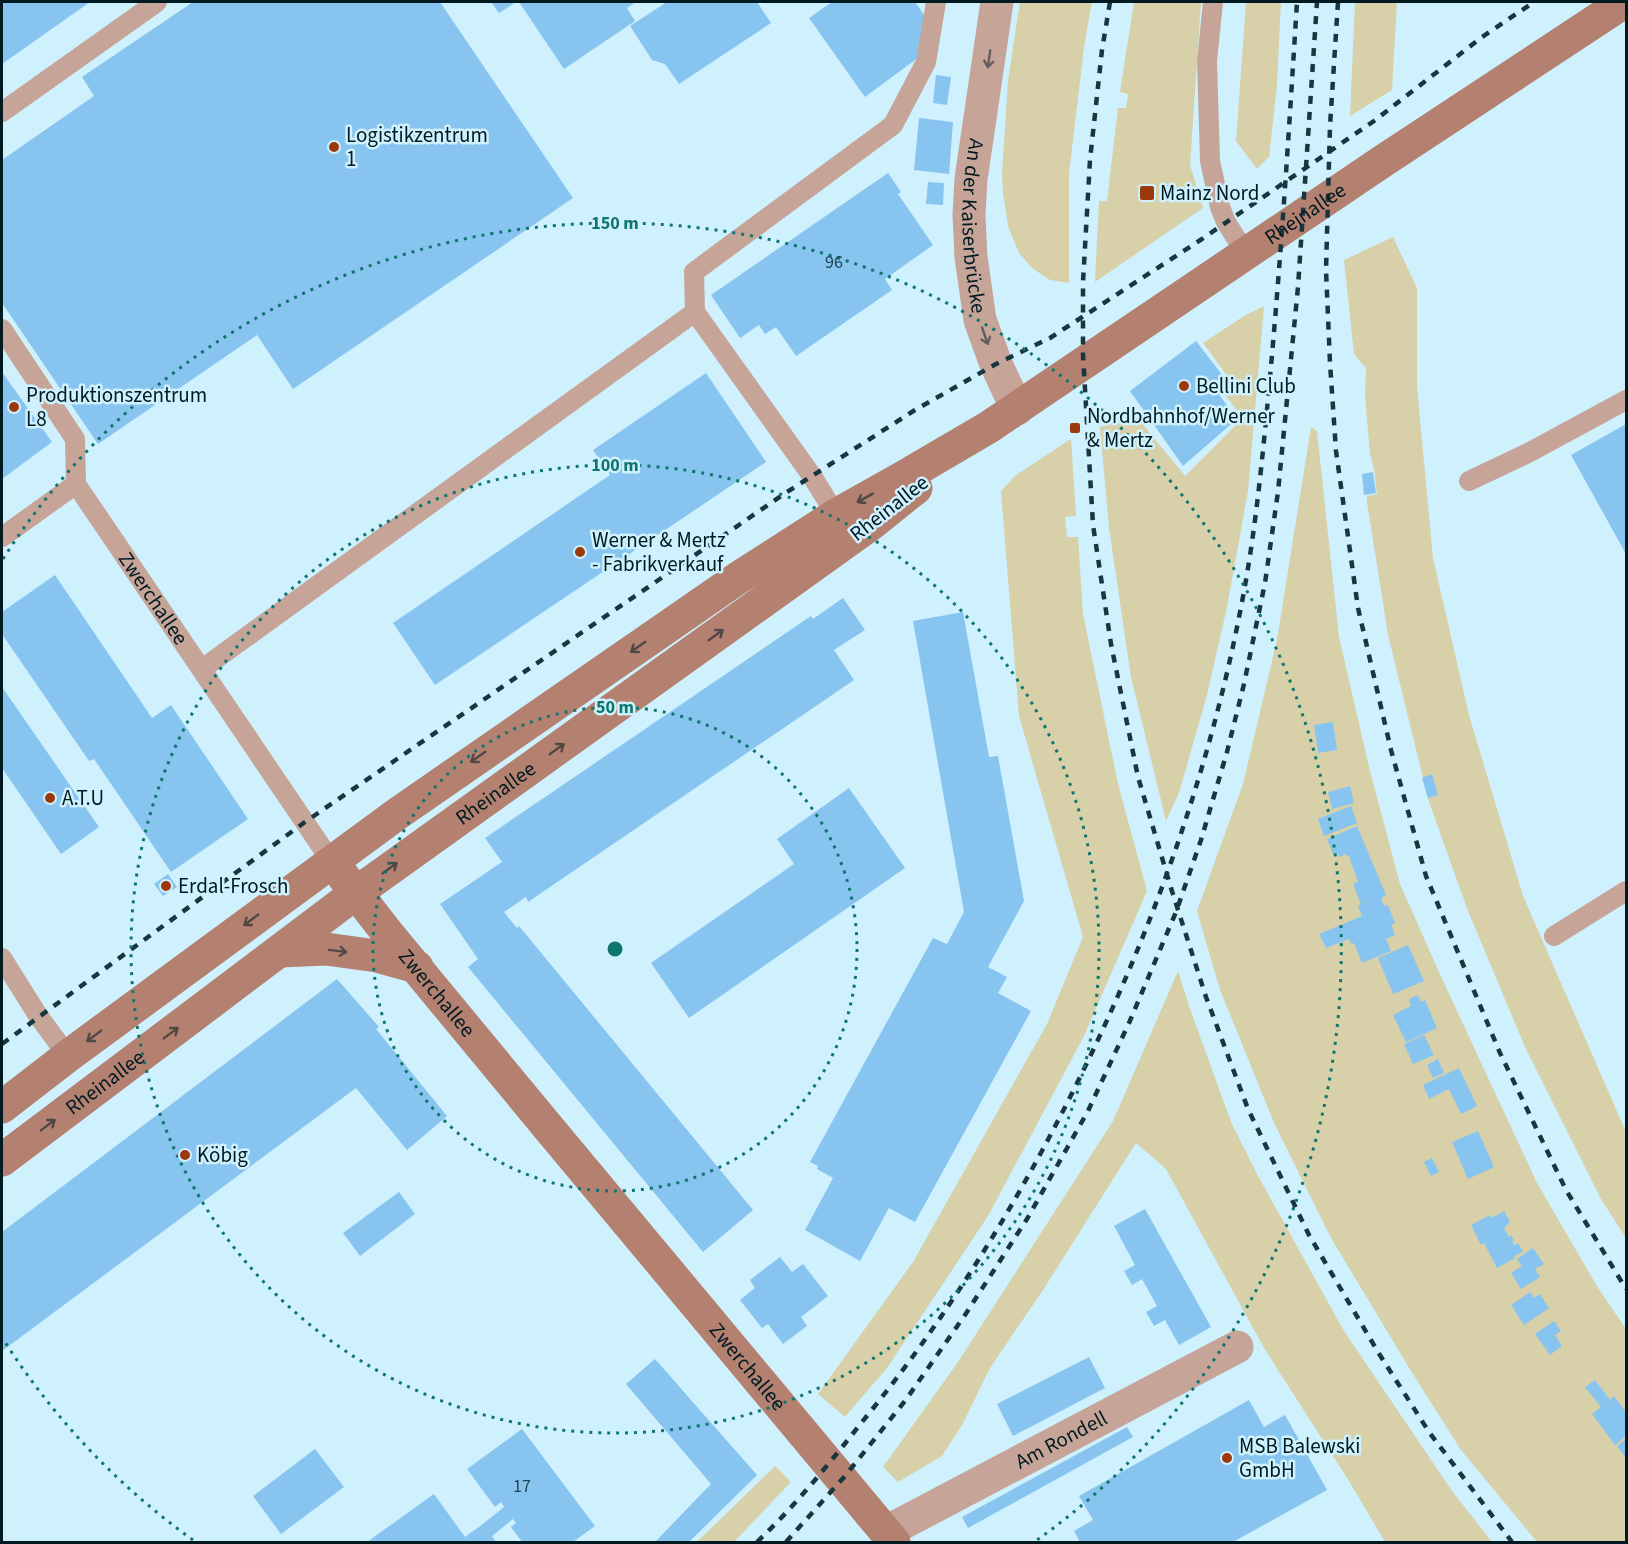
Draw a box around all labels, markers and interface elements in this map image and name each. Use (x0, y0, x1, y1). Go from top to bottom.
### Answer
one-way arrow (983, 49, 994, 69)
place label: Logistikzentrum 1 (346, 120, 488, 174)
street label: An der Kaiserbrücke (954, 137, 994, 315)
marker: Logistikzentrum 1 (327, 140, 341, 154)
street label: Rheinallee (1258, 175, 1352, 252)
place label: Mainz Nord (1160, 178, 1259, 208)
marker: Mainz Nord (1138, 184, 1156, 202)
text: 150 m (591, 211, 639, 236)
house number: 96 (825, 250, 843, 275)
one-way arrow (980, 326, 991, 344)
place label: Bellini Club (1196, 371, 1296, 401)
marker: Bellini Club (1177, 379, 1191, 393)
place label: Produktionszentrum L8 (26, 380, 207, 434)
marker: Produktionszentrum L8 (7, 400, 21, 414)
place label: Nordbahnhof/Werner & Mertz (1087, 401, 1276, 455)
marker: Nordbahnhof/Werner & Mertz (1068, 421, 1082, 435)
text: 100 m (591, 453, 639, 478)
street label: Rheinallee (843, 468, 935, 548)
one-way arrow (857, 493, 875, 504)
place label: Werner & Mertz - Fabrikverkauf (592, 525, 726, 579)
marker: Werner & Mertz - Fabrikverkauf (573, 545, 587, 559)
street label: Zwerchallee (111, 546, 196, 651)
one-way arrow (707, 629, 723, 641)
one-way arrow (631, 641, 647, 653)
text: 50 m (596, 695, 634, 720)
one-way arrow (549, 742, 565, 755)
one-way arrow (470, 751, 486, 763)
street label: Rheinallee (449, 754, 542, 832)
place label: A.T.U (62, 783, 104, 813)
marker: A.T.U (43, 791, 57, 805)
one-way arrow (382, 862, 398, 875)
place label: Erdal-Frosch (178, 871, 288, 901)
marker: Erdal-Frosch (159, 879, 173, 893)
one-way arrow (243, 914, 259, 927)
centre of rings (605, 939, 625, 959)
street label: Zwerchallee (391, 942, 483, 1044)
one-way arrow (328, 945, 348, 956)
one-way arrow (162, 1027, 178, 1039)
one-way arrow (86, 1030, 102, 1043)
street label: Rheinallee (59, 1042, 151, 1122)
one-way arrow (40, 1119, 56, 1131)
place label: Köbig (197, 1140, 248, 1170)
marker: Köbig (178, 1148, 192, 1162)
street label: Zwerchallee (702, 1316, 793, 1417)
street label: Am Rondell (1010, 1403, 1113, 1476)
place label: MSB Balewski GmbH (1239, 1431, 1360, 1485)
marker: MSB Balewski GmbH (1220, 1451, 1234, 1465)
house number: 17 (513, 1474, 531, 1499)

